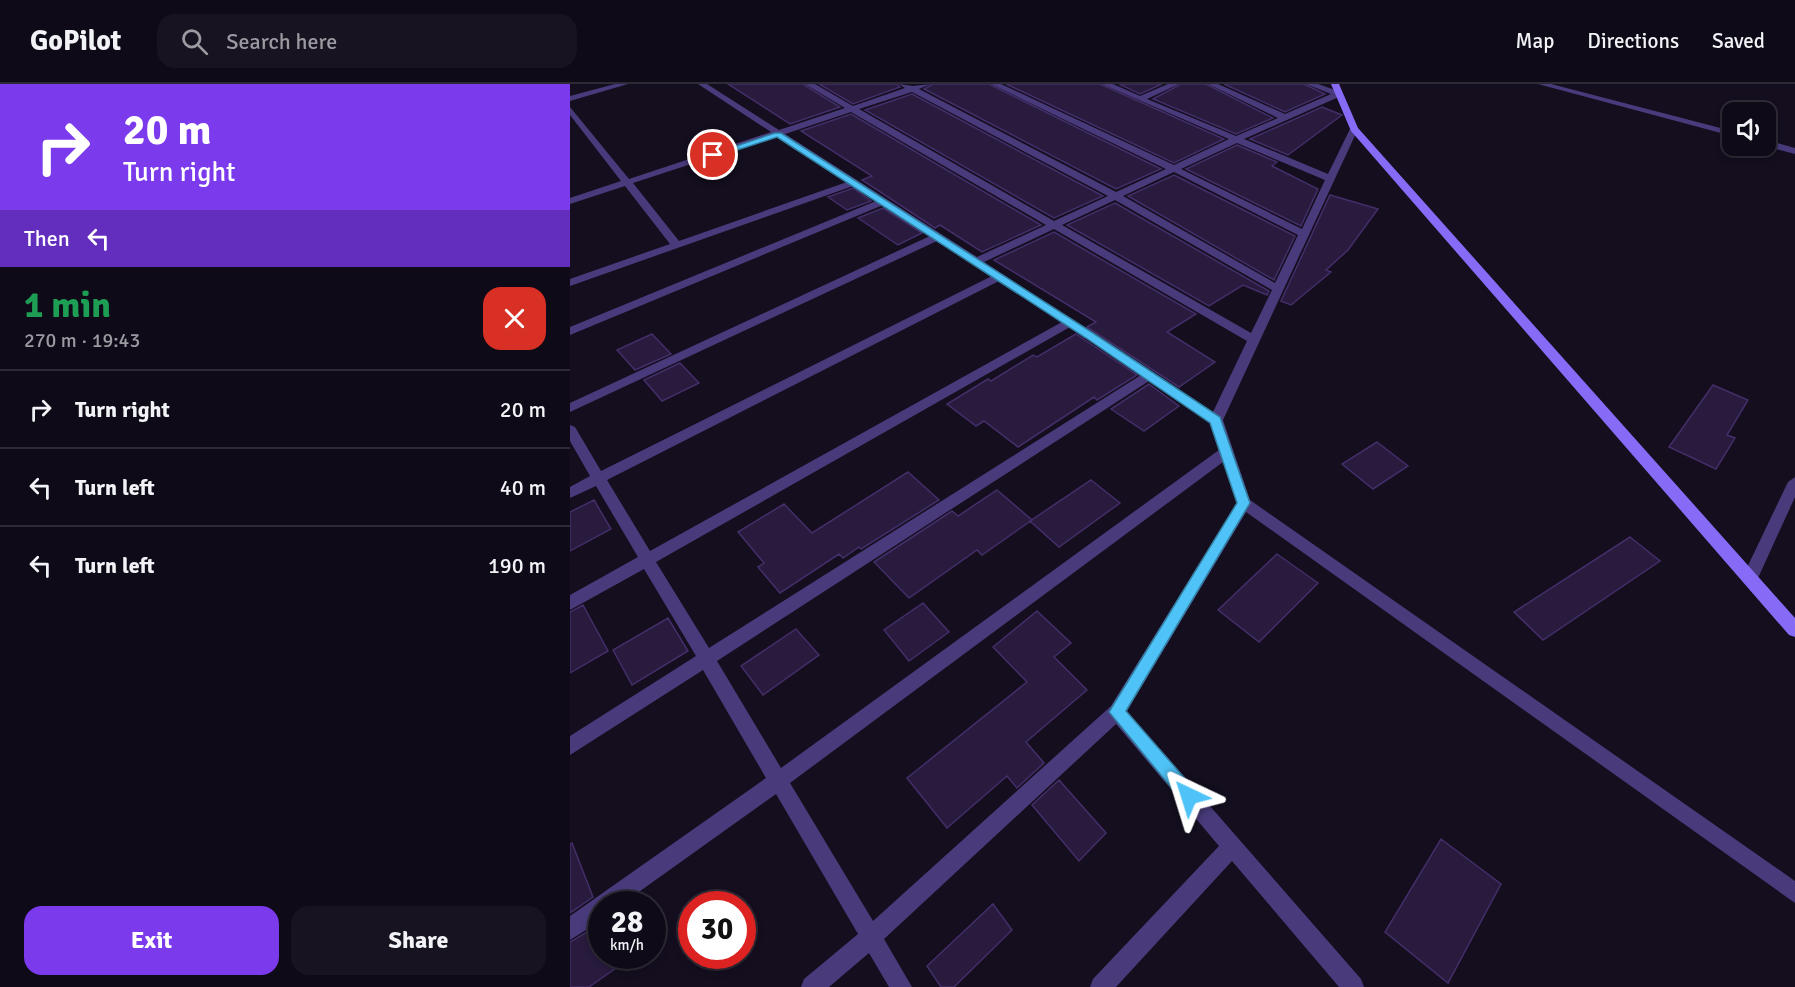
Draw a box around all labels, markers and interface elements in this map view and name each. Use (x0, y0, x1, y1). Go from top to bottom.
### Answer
search box (157, 14, 577, 68)
text: GoPilot (30, 24, 121, 58)
icon: search (178, 25, 211, 58)
text: Search here (226, 28, 337, 55)
text: Map (1516, 28, 1554, 54)
text: Directions (1587, 28, 1679, 54)
text: Saved (1712, 28, 1765, 54)
map controls (1722, 102, 1776, 156)
button: sound (1722, 102, 1776, 156)
text: 20 m (123, 105, 212, 156)
icon: right (24, 108, 102, 186)
pin (687, 129, 738, 180)
icon: arrive (696, 138, 729, 171)
text: Turn right (123, 156, 236, 189)
icon: left (82, 222, 115, 255)
text: Then (24, 225, 70, 252)
text: 1 min (24, 283, 111, 328)
button: close (483, 287, 546, 350)
text: 270 m · 19:43 (24, 328, 140, 353)
icon: right (24, 393, 57, 426)
text: Turn right (75, 396, 170, 423)
text: 20 m (500, 396, 546, 423)
icon: left (24, 471, 57, 504)
text: Turn left (75, 474, 155, 501)
text: 40 m (500, 474, 546, 501)
icon: left (24, 549, 57, 582)
text: Turn left (75, 552, 155, 579)
text: 190 m (488, 552, 546, 579)
position arrow (1157, 764, 1221, 828)
speed limit sign: 30 (678, 891, 756, 969)
text: 28 (611, 904, 643, 941)
button: Exit (24, 906, 279, 975)
button: Share (291, 906, 546, 975)
text: km/h (610, 936, 644, 954)

